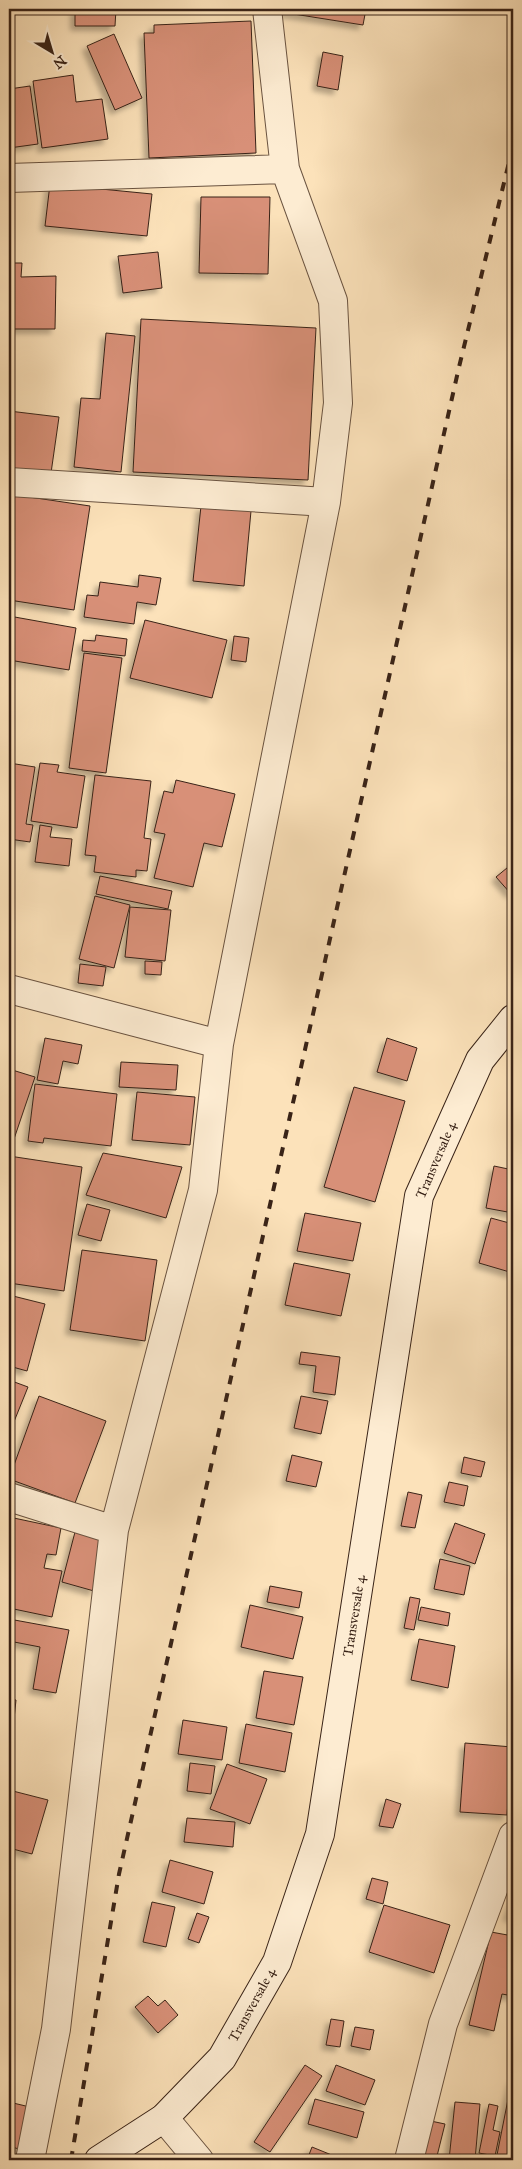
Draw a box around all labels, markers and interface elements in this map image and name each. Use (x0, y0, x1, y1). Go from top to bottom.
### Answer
north arrow (28, 28, 78, 78)
text: N (50, 51, 70, 72)
street label: Transversale 4 (412, 1118, 460, 1201)
street label: Transversale 4 (339, 1573, 369, 1658)
street label: Transversale 4 (225, 1964, 280, 2045)

